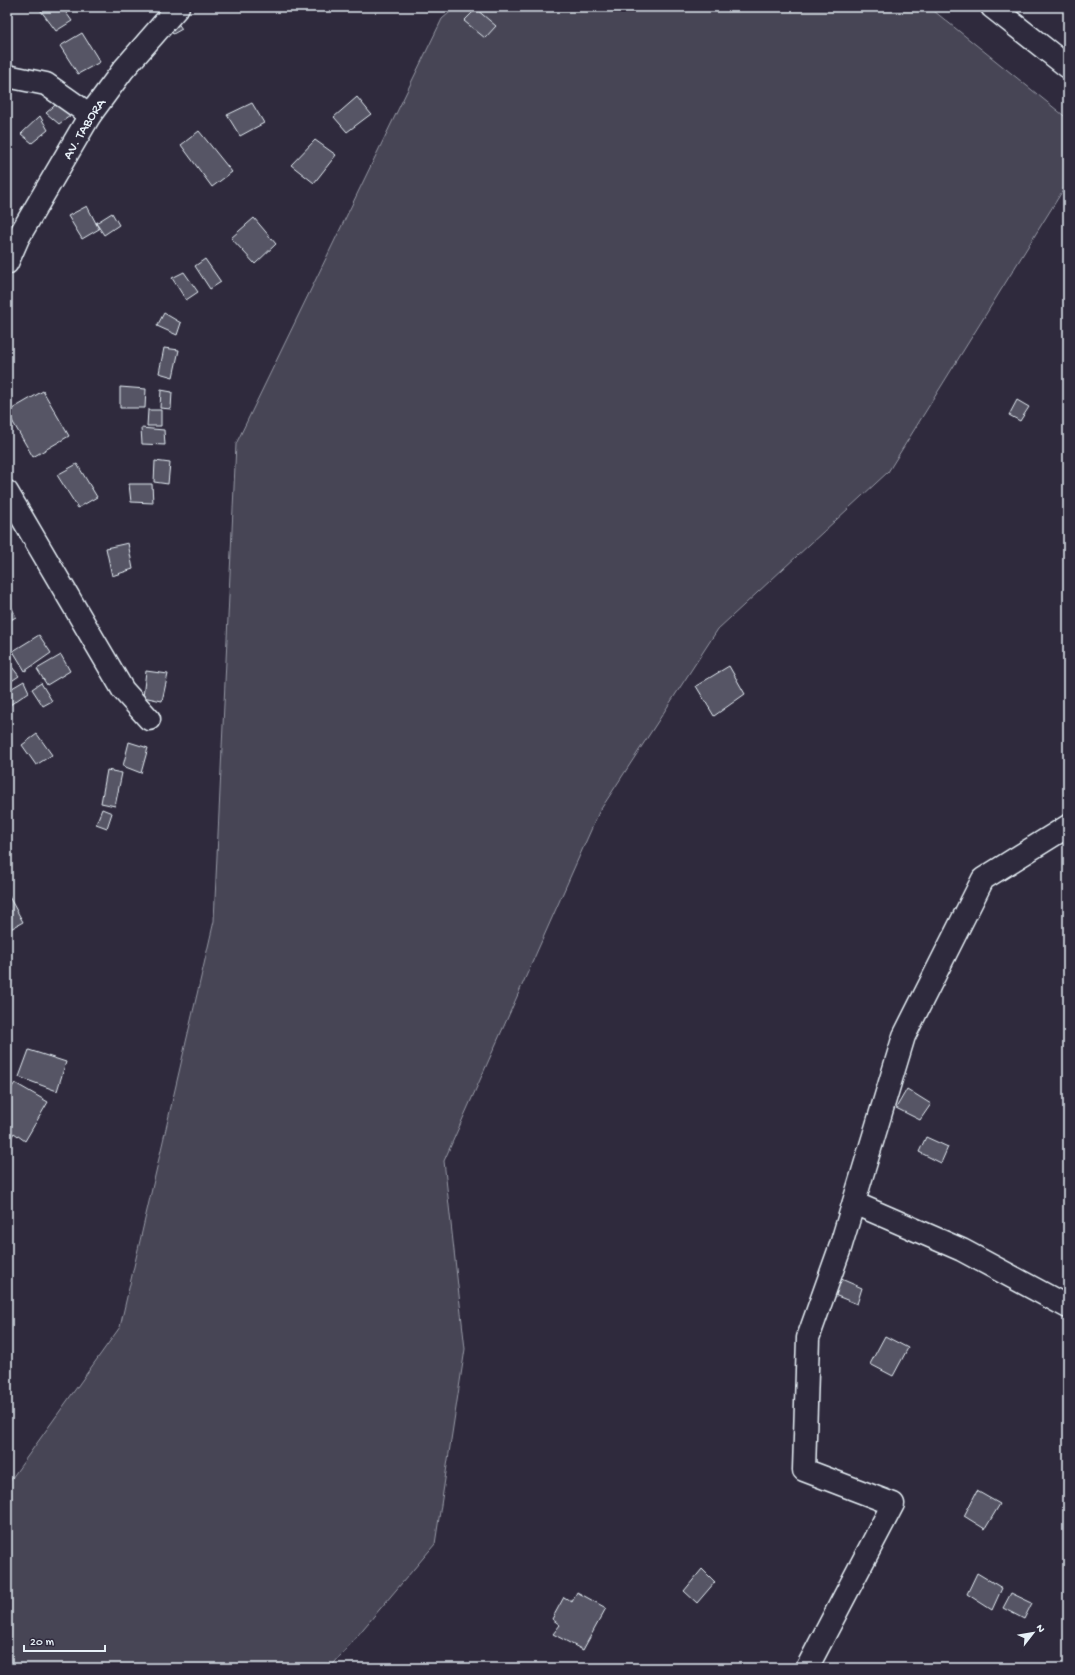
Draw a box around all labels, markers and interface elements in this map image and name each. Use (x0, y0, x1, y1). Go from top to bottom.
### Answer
street label: AV. TABORA (60, 95, 111, 163)
north arrow (1013, 1613, 1053, 1653)
text: N (1033, 1623, 1047, 1635)
scale bar (24, 1627, 105, 1653)
text: 20 m (30, 1636, 55, 1650)

